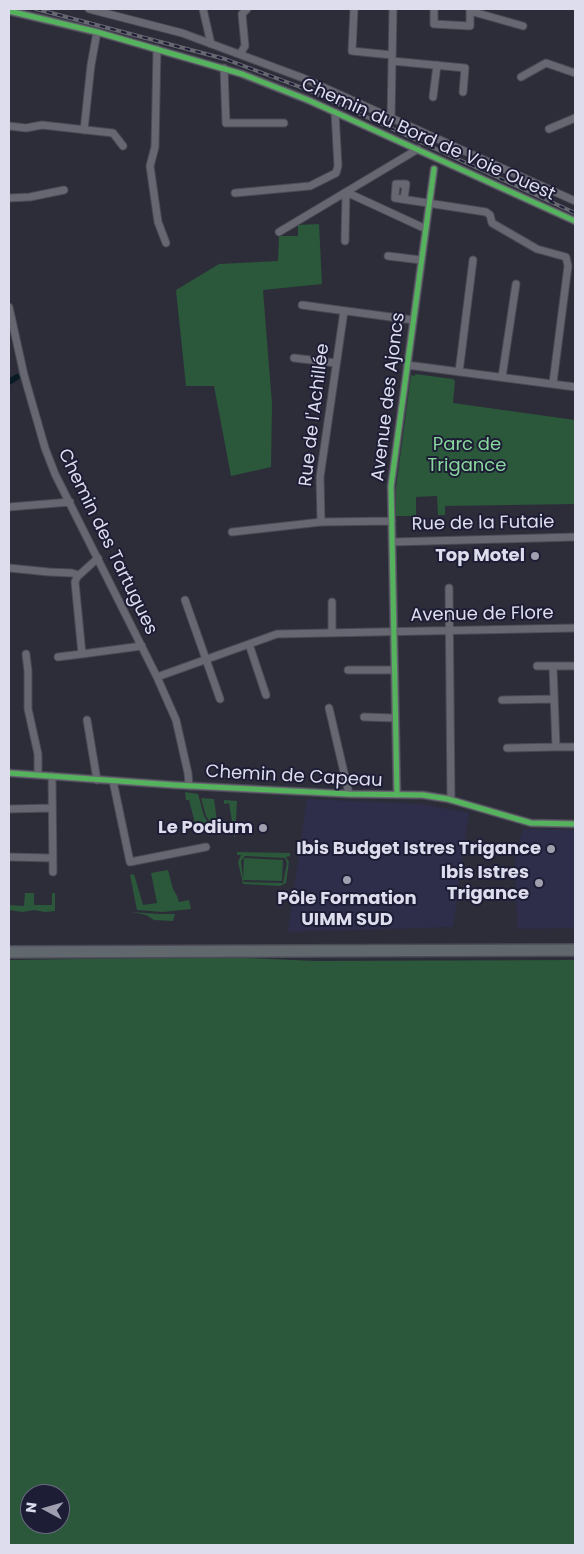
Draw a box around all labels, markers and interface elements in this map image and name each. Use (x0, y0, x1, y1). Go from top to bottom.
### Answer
street label: Chemin du Bord de Voie Ouest (298, 74, 558, 206)
street label: Avenue des Ajoncs (368, 311, 410, 483)
street label: Rue de l'Achillée (296, 342, 334, 488)
park label: Parc de Trigance (428, 434, 506, 476)
street label: Chemin des Tartugues (53, 445, 161, 639)
street label: Rue de la Futaie (411, 512, 555, 536)
place label: Top Motel (435, 545, 525, 567)
marker: Top Motel (529, 550, 541, 562)
street label: Avenue de Flore (410, 603, 554, 627)
street label: Chemin de Capeau (205, 762, 383, 792)
place label: Le Podium (158, 817, 253, 839)
marker: Le Podium (257, 822, 269, 834)
place label: Ibis Budget Istres Trigance (296, 838, 541, 860)
marker: Ibis Budget Istres Trigance (545, 843, 557, 855)
place label: Ibis Istres Trigance (441, 862, 529, 904)
marker: Pôle Formation UIMM SUD (341, 874, 353, 886)
marker: Ibis Istres Trigance (533, 877, 545, 889)
place label: Pôle Formation UIMM SUD (277, 888, 417, 931)
north arrow (20, 1484, 70, 1534)
text: N (21, 1501, 42, 1514)

